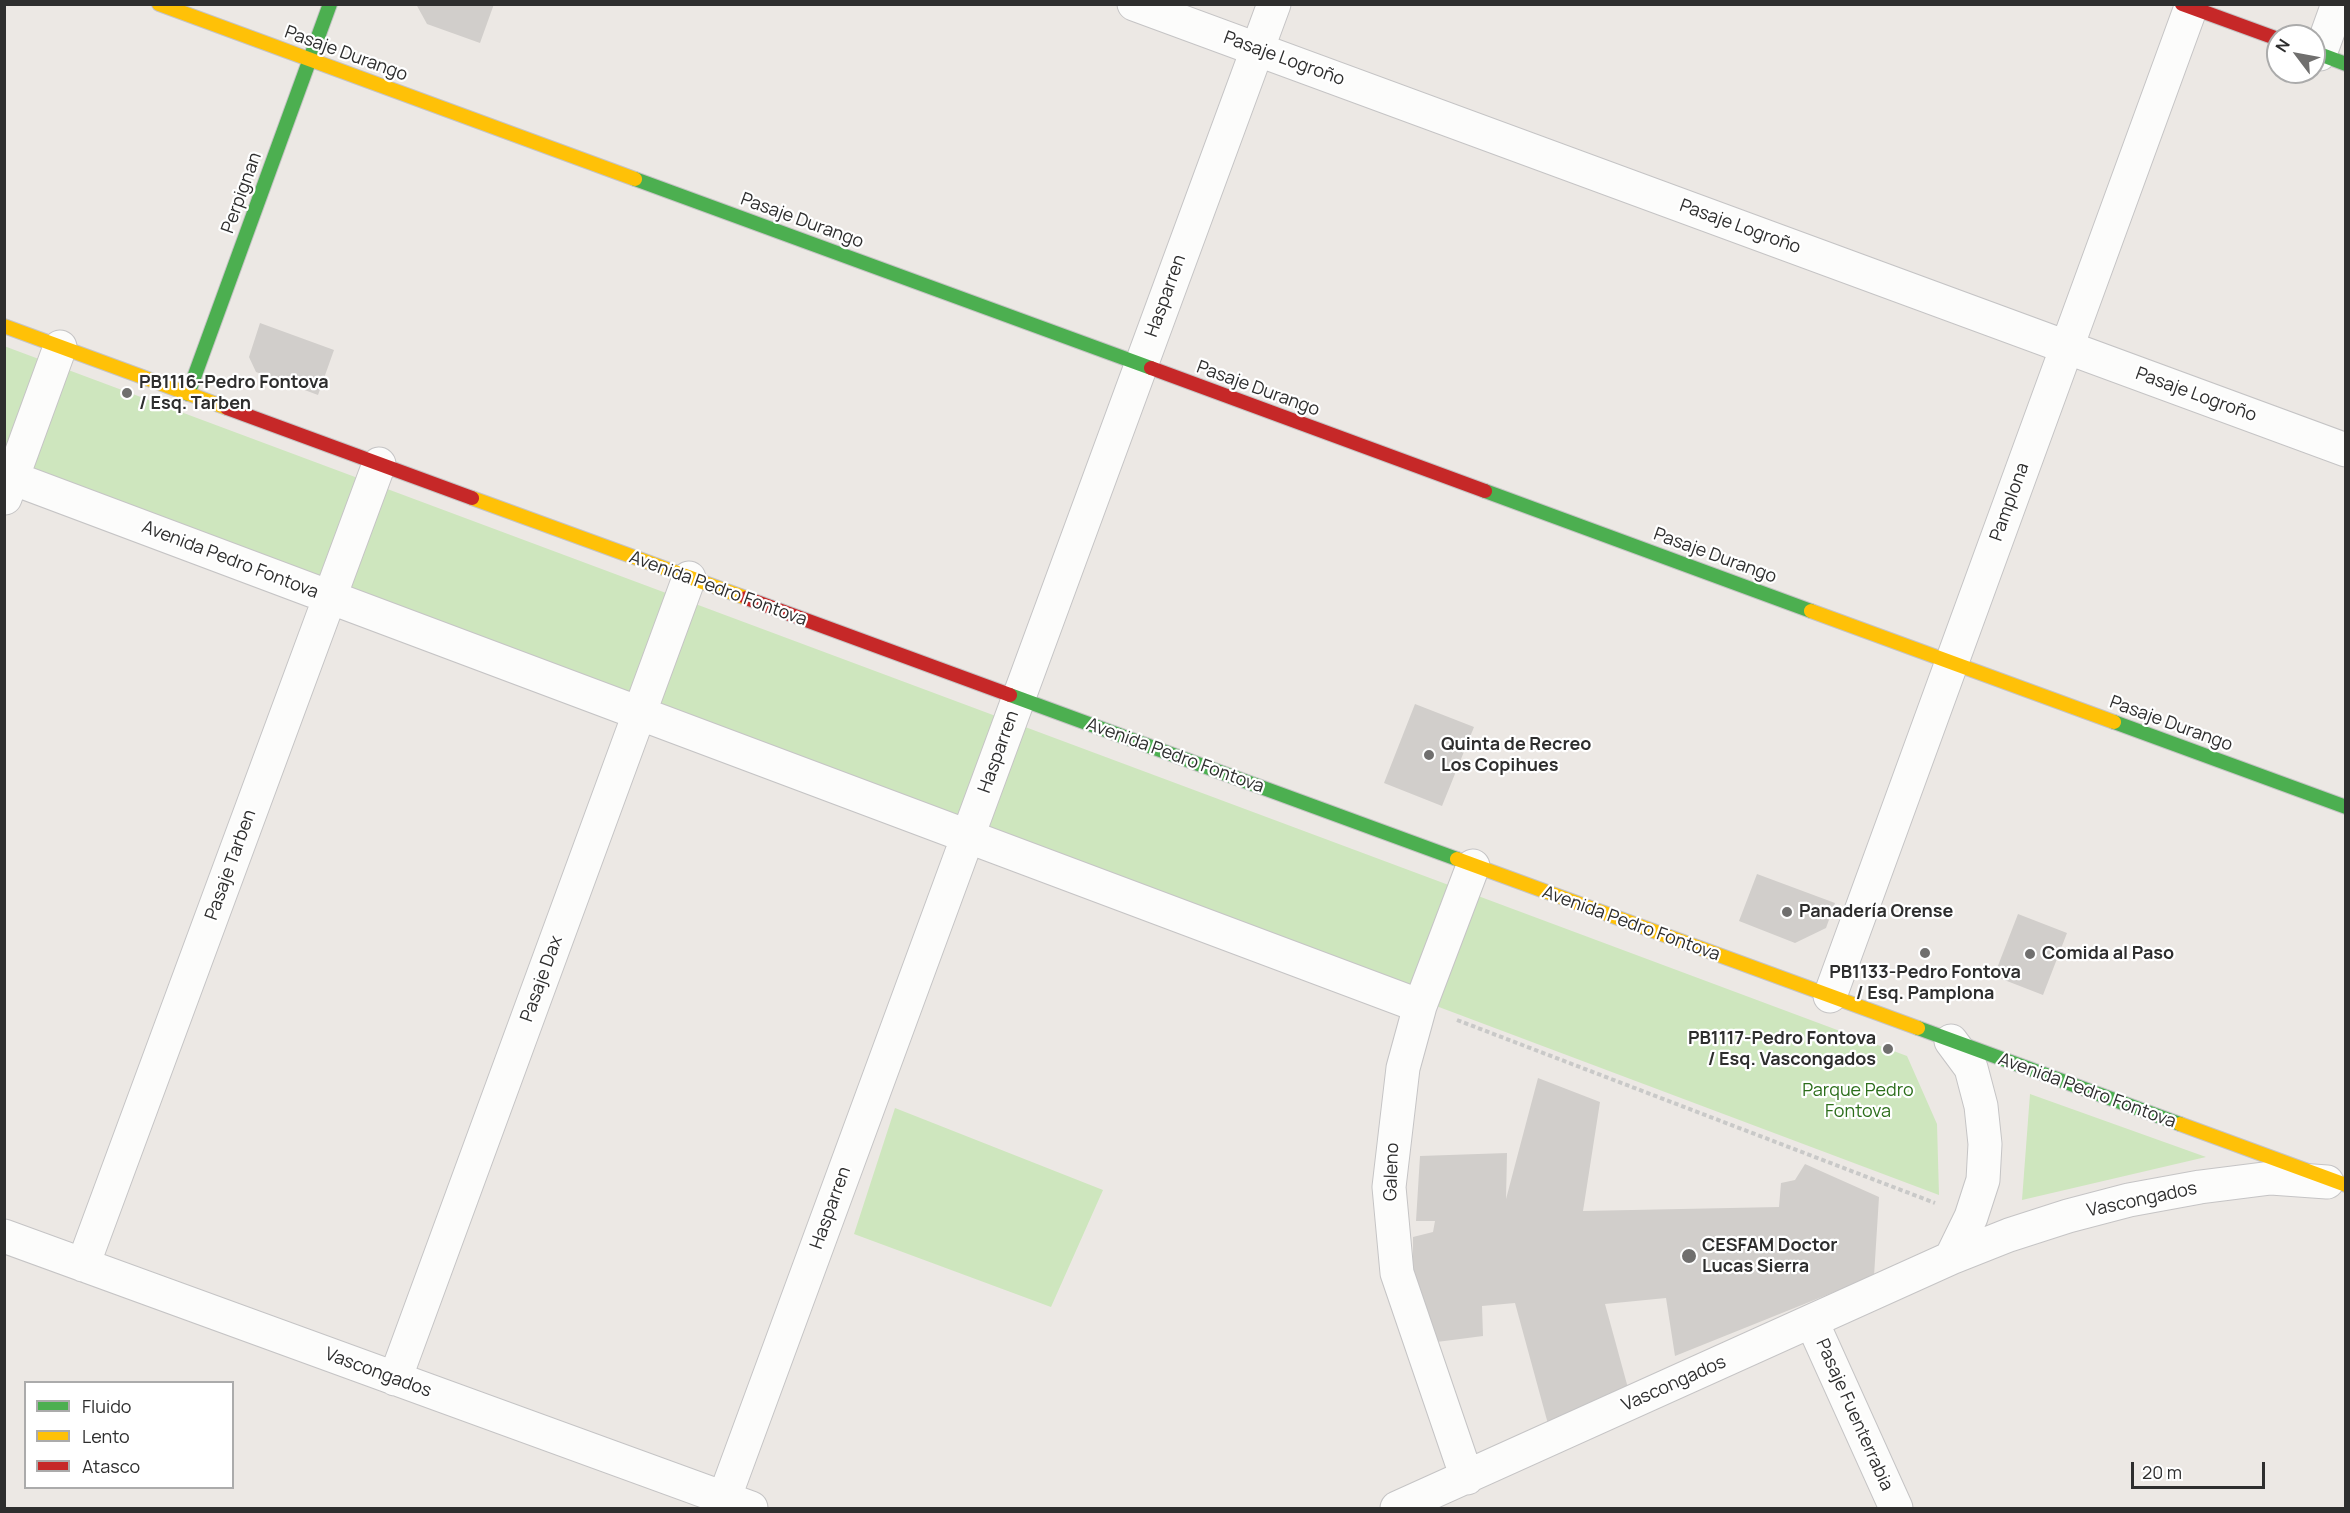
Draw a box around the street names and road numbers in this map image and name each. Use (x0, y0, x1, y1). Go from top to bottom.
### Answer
street label: Pasaje Durango (281, 22, 411, 86)
street label: Pasaje Logroño (1220, 27, 1348, 91)
street label: Perpignan (217, 150, 267, 236)
street label: Pasaje Durango (737, 189, 867, 253)
street label: Pasaje Logroño (1676, 195, 1804, 259)
street label: Hasparren (1141, 252, 1191, 340)
street label: Pasaje Durango (1193, 357, 1323, 421)
street label: Pasaje Logroño (2132, 363, 2260, 427)
street label: Pamplona (1986, 460, 2034, 544)
street label: Avenida Pedro Fontova (139, 516, 321, 604)
street label: Pasaje Durango (1650, 524, 1780, 588)
street label: Avenida Pedro Fontova (626, 547, 810, 631)
street label: Pasaje Durango (2106, 692, 2236, 756)
street label: Hasparren (974, 708, 1024, 796)
street label: Avenida Pedro Fontova (1083, 714, 1267, 798)
street label: Pasaje Tarben (201, 807, 261, 923)
street label: Avenida Pedro Fontova (1539, 882, 1723, 966)
street label: Pasaje Dax (516, 933, 568, 1025)
street label: Avenida Pedro Fontova (1995, 1049, 2179, 1133)
street label: Galeno (1380, 1142, 1404, 1202)
street label: Hasparren (806, 1164, 856, 1252)
street label: Vascongados (2085, 1178, 2199, 1222)
street label: Pasaje Fuenterrabia (1811, 1336, 1897, 1494)
street label: Vascongados (322, 1344, 434, 1402)
street label: Vascongados (1619, 1351, 1729, 1417)

